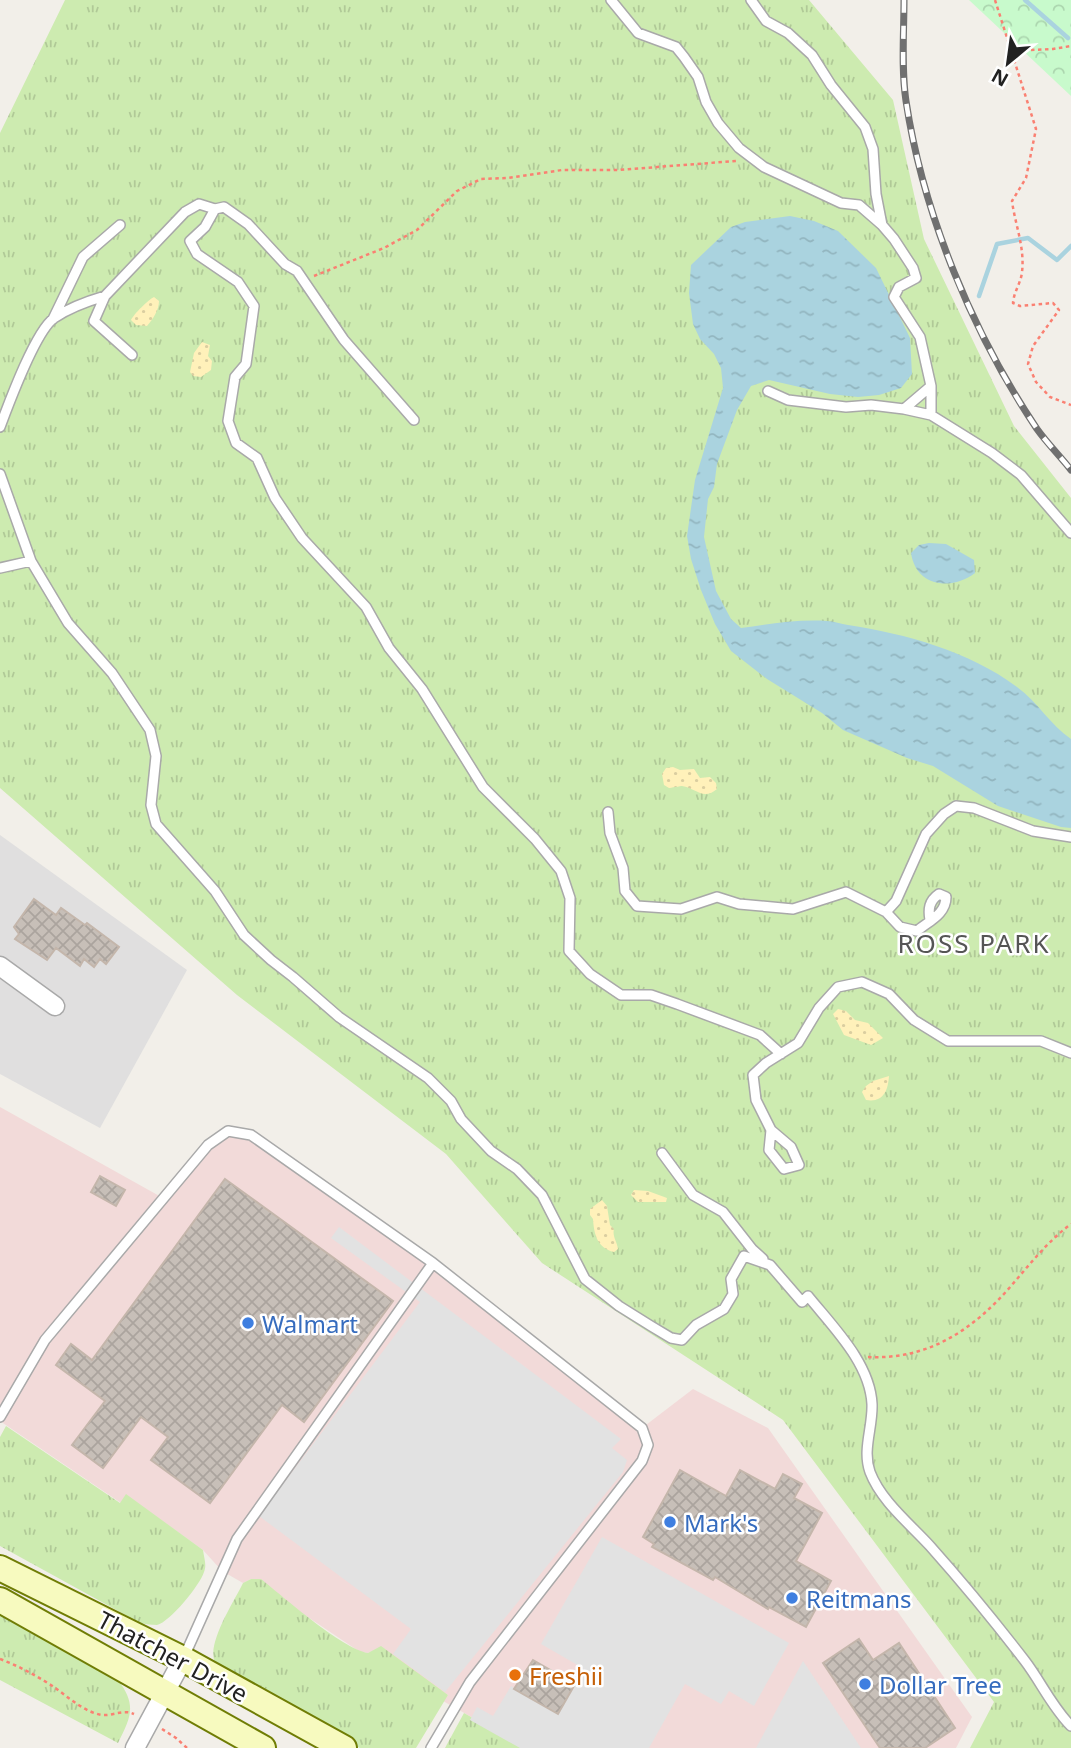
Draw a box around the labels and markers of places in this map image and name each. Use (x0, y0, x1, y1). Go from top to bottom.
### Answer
place label: Walmart (262, 1307, 358, 1340)
marker: Walmart (240, 1315, 256, 1331)
place label: Mark's (684, 1506, 758, 1539)
marker: Mark's (662, 1514, 678, 1530)
place label: Reitmans (806, 1582, 912, 1615)
marker: Reitmans (784, 1590, 800, 1606)
place label: Freshii (529, 1659, 603, 1692)
marker: Freshii (507, 1667, 523, 1683)
place label: Dollar Tree (879, 1668, 1002, 1701)
marker: Dollar Tree (857, 1676, 873, 1692)

